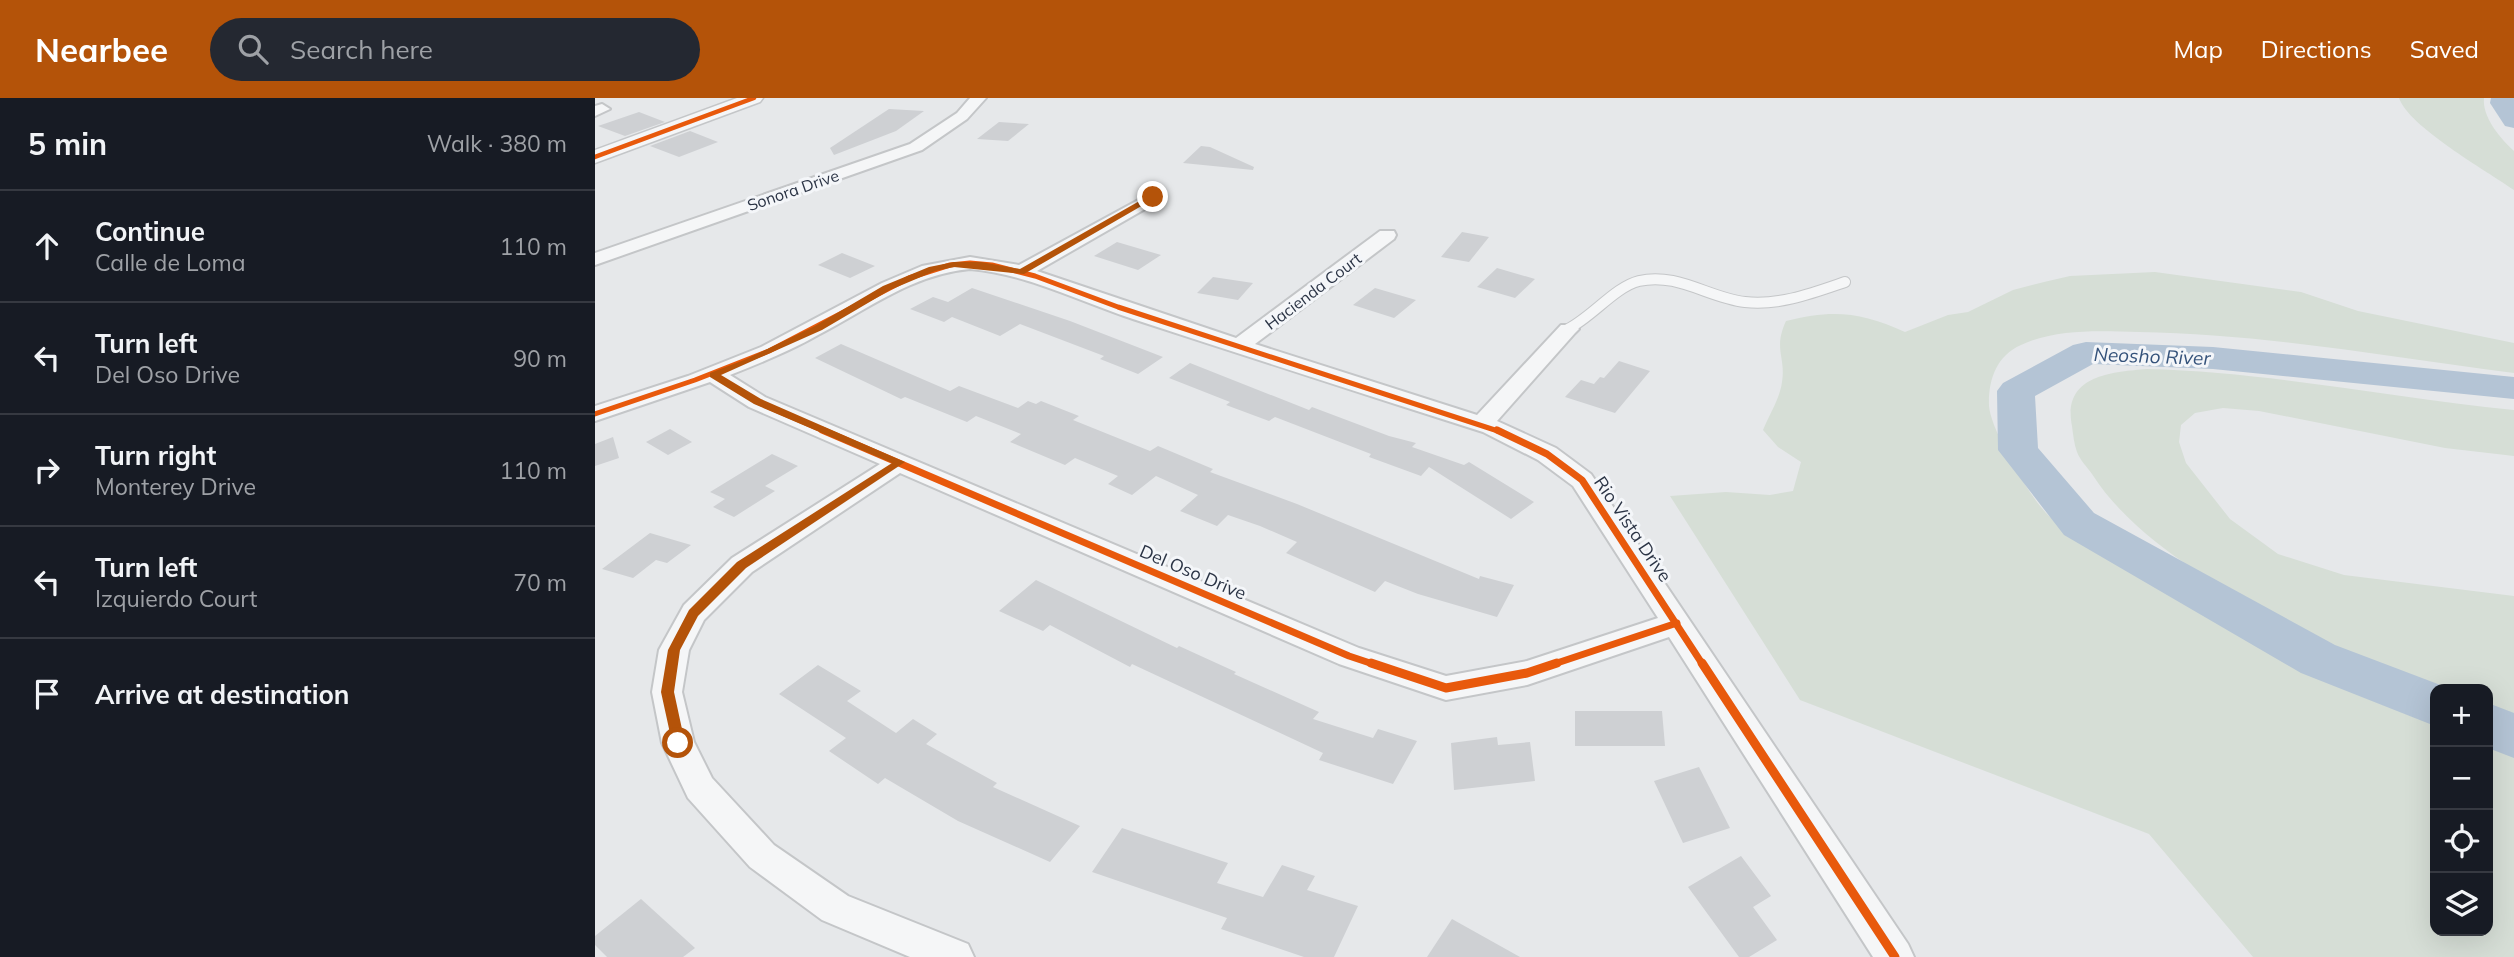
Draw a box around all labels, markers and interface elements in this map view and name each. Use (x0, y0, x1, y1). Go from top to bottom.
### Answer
search box (210, 18, 700, 81)
text: Nearbee (35, 29, 168, 70)
icon: search (234, 30, 272, 68)
text: Search here (290, 33, 433, 66)
text: Map (2173, 34, 2223, 64)
text: Directions (2261, 34, 2372, 64)
text: Saved (2410, 34, 2479, 64)
text: 5 min (28, 125, 107, 163)
text: Walk · 380 m (427, 129, 567, 158)
street label: Sonora Drive (744, 165, 842, 215)
route end (1137, 181, 1168, 212)
text: Continue (95, 215, 205, 248)
icon: ahead (28, 227, 66, 265)
text: 110 m (499, 232, 567, 261)
text: Calle de Loma (95, 248, 245, 277)
street label: Hacienda Court (1261, 248, 1366, 334)
text: Turn left (95, 327, 197, 360)
icon: left (28, 339, 66, 377)
water label: Neosho River (2093, 342, 2212, 370)
text: 90 m (513, 344, 567, 373)
text: Del Oso Drive (95, 360, 240, 389)
text: Turn right (95, 439, 216, 472)
icon: right (28, 451, 66, 489)
text: 110 m (499, 456, 567, 485)
text: Monterey Drive (95, 472, 256, 501)
street label: Rio Vista Drive (1589, 472, 1677, 586)
street label: Del Oso Drive (1136, 539, 1250, 605)
text: Turn left (95, 551, 197, 584)
icon: left (28, 563, 66, 601)
text: 70 m (513, 568, 567, 597)
text: Izquierdo Court (95, 584, 257, 613)
icon: arrive (28, 675, 66, 713)
text: Arrive at destination (95, 678, 350, 711)
map controls (2430, 684, 2493, 936)
button: + (2430, 684, 2493, 747)
route start (662, 727, 693, 758)
button: − (2430, 747, 2493, 810)
button: locate (2430, 810, 2493, 873)
button: layers (2430, 873, 2493, 936)

